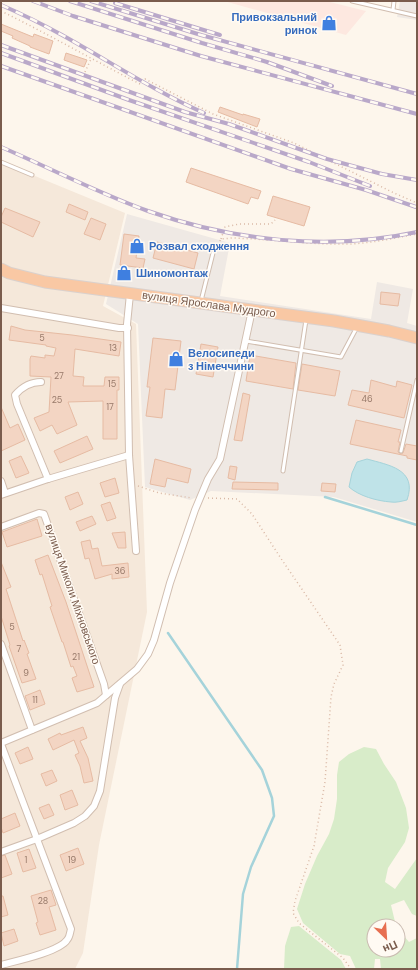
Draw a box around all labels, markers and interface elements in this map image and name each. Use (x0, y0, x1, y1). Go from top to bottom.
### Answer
place label: Привокзальний ринок (231, 10, 317, 37)
shop icon: Привокзальний ринок (320, 14, 338, 32)
shop icon: Розвал сходження (128, 237, 146, 255)
place label: Розвал сходження (149, 239, 249, 253)
shop icon: Шиномонтаж (115, 264, 133, 282)
place label: Шиномонтаж (136, 266, 208, 280)
street label: вулиця Ярослава Мудрого (141, 288, 277, 320)
house number: 5 (39, 332, 45, 344)
house number: 13 (109, 342, 117, 354)
place label: Велосипеди з Німеччини (188, 346, 255, 373)
shop icon: Велосипеди з Німеччини (167, 350, 185, 368)
house number: 27 (54, 370, 64, 382)
house number: 15 (108, 378, 116, 390)
house number: 46 (361, 393, 373, 405)
house number: 25 (52, 394, 62, 406)
house number: 17 (106, 401, 114, 413)
street label: вулиця Миколи Міхновського (42, 522, 104, 666)
house number: 36 (115, 565, 126, 577)
house number: 5 (9, 621, 15, 633)
house number: 7 (17, 643, 22, 655)
house number: 21 (72, 651, 80, 663)
house number: 9 (23, 667, 29, 679)
house number: 11 (32, 694, 38, 706)
house number: 1 (25, 854, 28, 866)
house number: 19 (68, 854, 77, 866)
house number: 28 (38, 895, 48, 907)
north arrow (366, 918, 406, 958)
text: Пн (381, 938, 400, 956)

